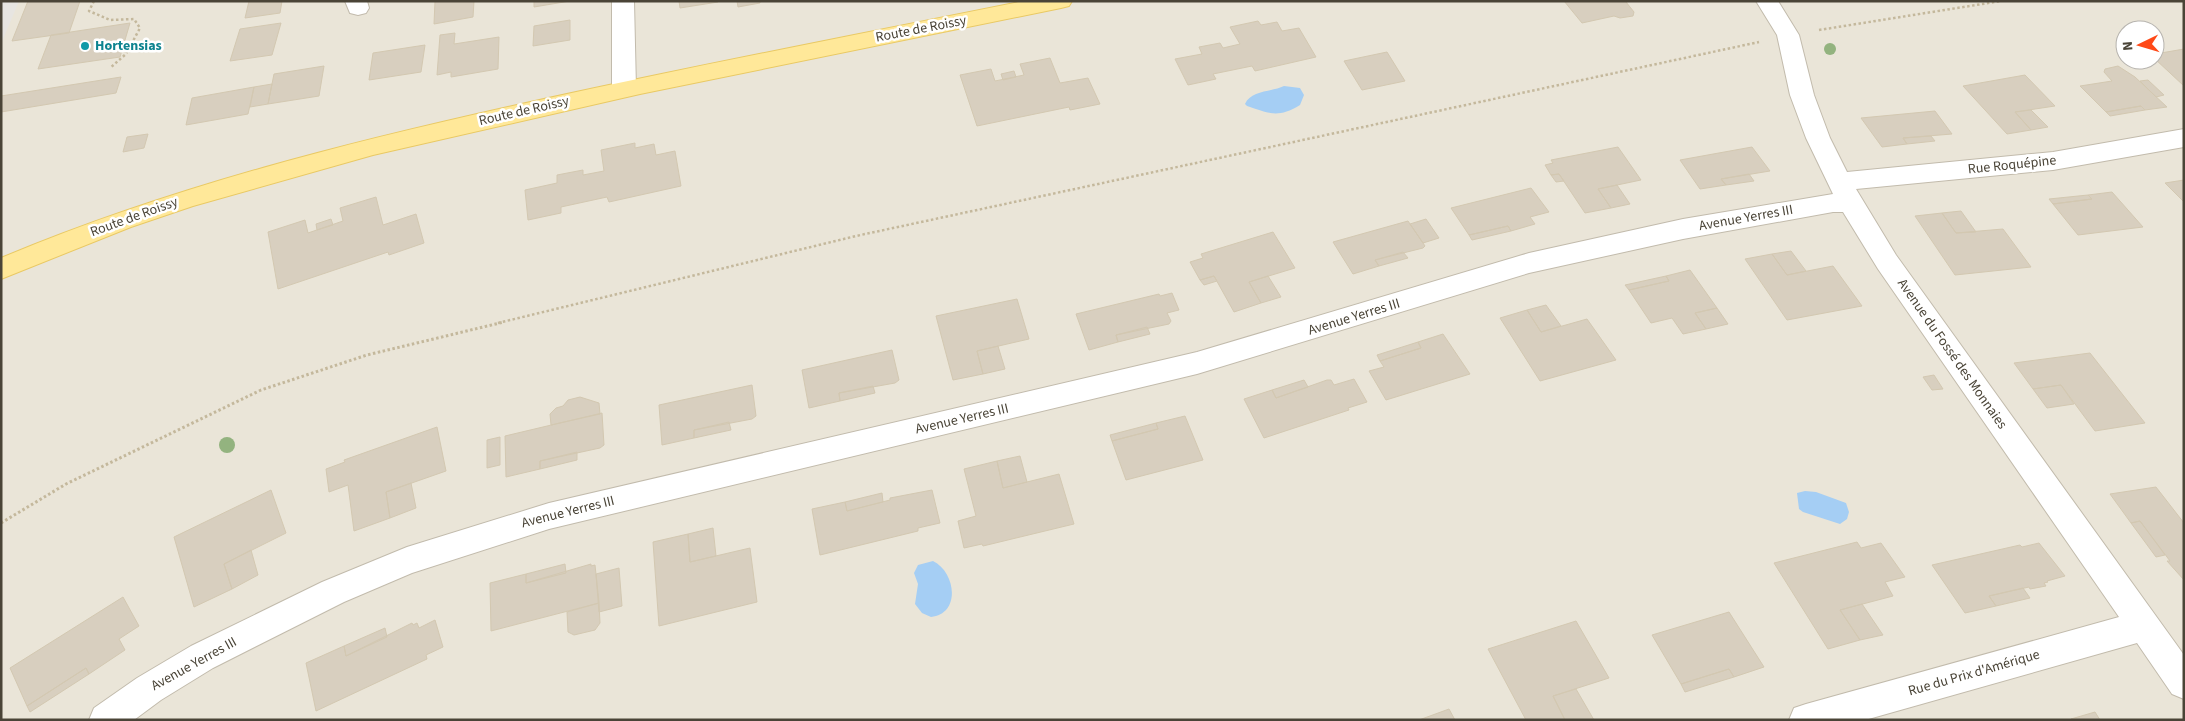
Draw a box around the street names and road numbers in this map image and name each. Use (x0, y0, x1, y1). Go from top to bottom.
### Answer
street label: Route de Roissy (874, 10, 968, 48)
street label: Route de Roissy (477, 91, 571, 131)
street label: Rue Roquépine (1967, 150, 2057, 180)
street label: Route de Roissy (87, 192, 181, 242)
street label: Avenue Yerres III (1697, 200, 1795, 236)
street label: Avenue du Fossé des Monnaies (1892, 275, 2012, 433)
street label: Avenue Yerres III (1306, 294, 1402, 340)
street label: Avenue Yerres III (913, 399, 1011, 439)
street label: Avenue Yerres III (519, 491, 617, 533)
street label: Avenue Yerres III (148, 632, 240, 696)
street label: Rue du Prix d'Amérique (1906, 645, 2042, 701)

